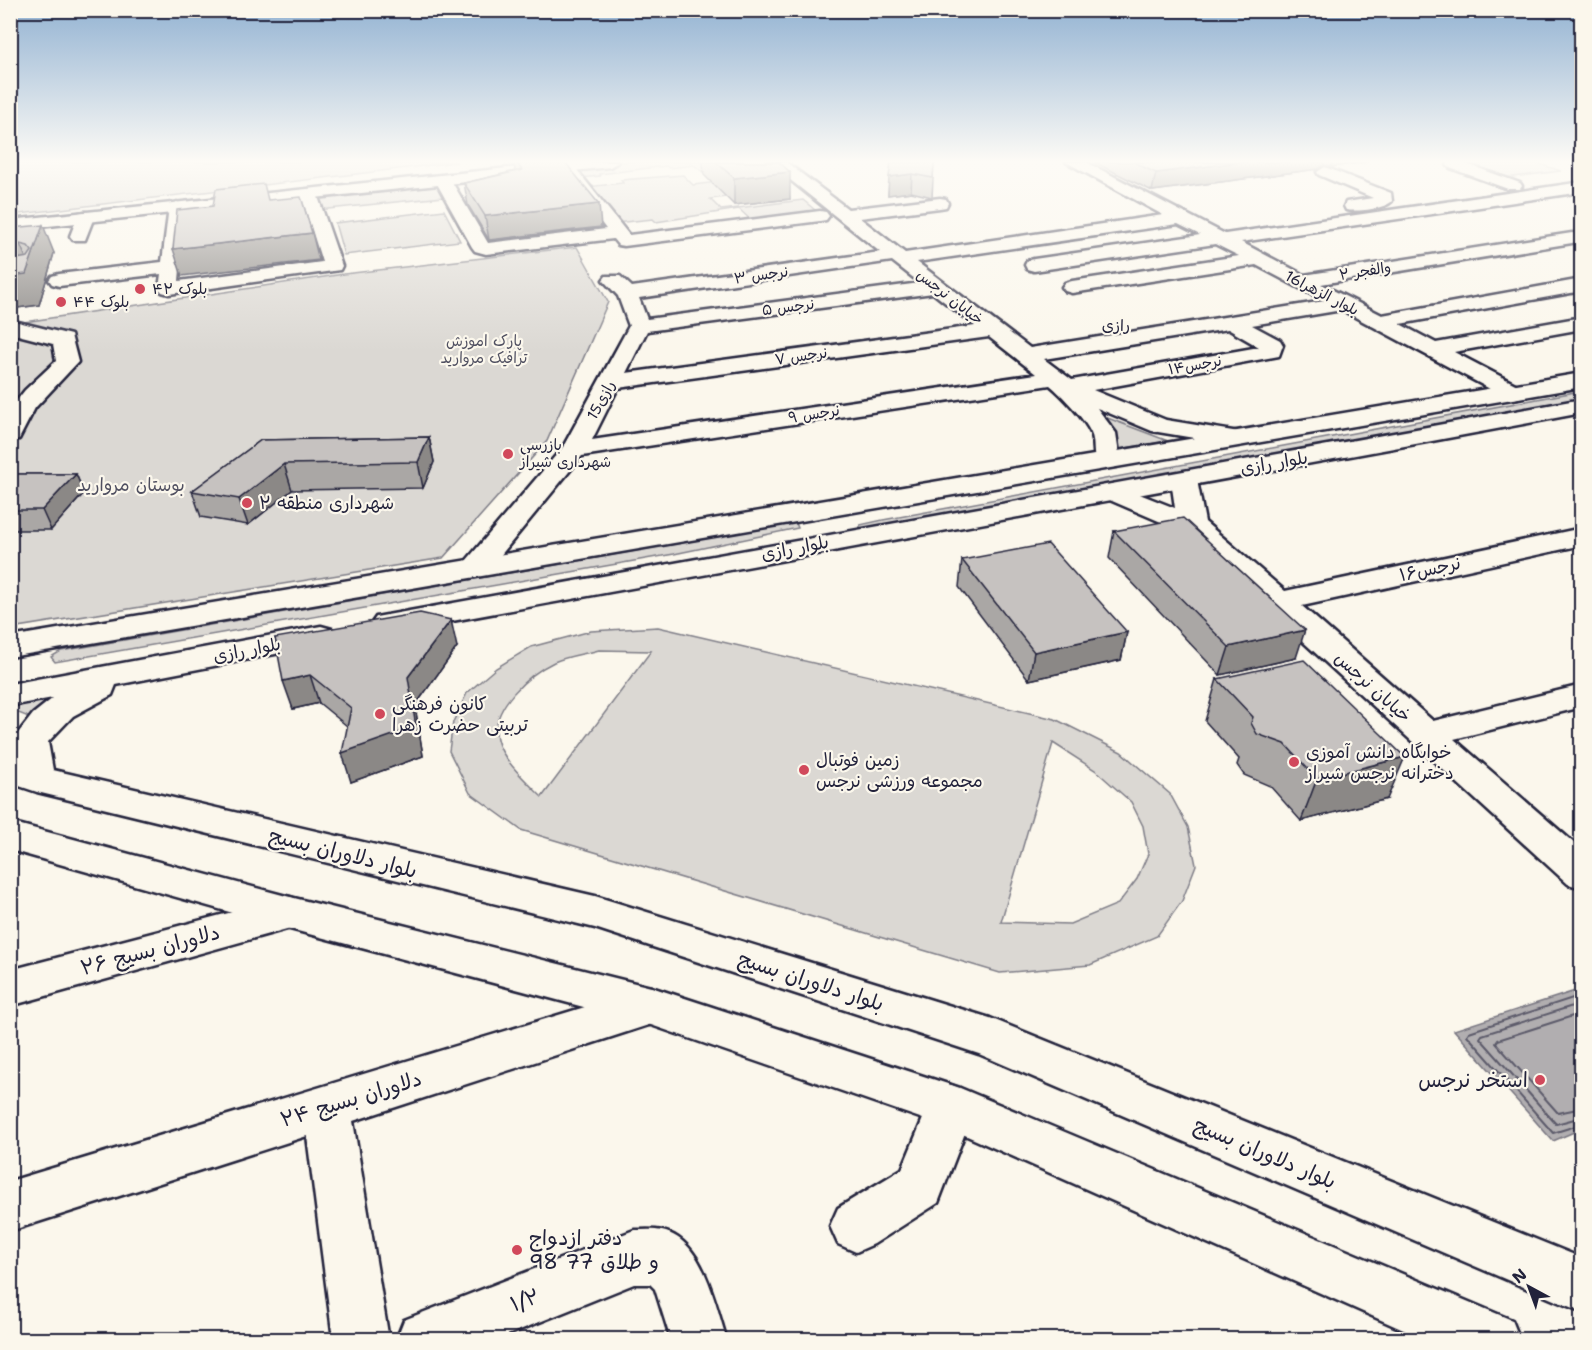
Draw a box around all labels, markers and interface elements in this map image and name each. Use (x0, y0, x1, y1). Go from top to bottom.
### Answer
street label: والفجر ۲ (1338, 257, 1392, 285)
street label: نرجس ۳ (733, 261, 789, 289)
street label: خیابان نرجس (913, 265, 987, 329)
street label: 16بلوار الزهرا (1282, 266, 1362, 320)
place label: بلوک ۴۲ (152, 279, 207, 299)
marker: بلوک ۴۲ (133, 282, 147, 296)
place label: بلوک ۴۴ (73, 292, 129, 312)
street label: نرجس ۵ (761, 294, 815, 320)
marker: بلوک ۴۴ (54, 295, 68, 309)
district label: رازی (1102, 315, 1130, 336)
park label: پارک اموزش ترافیک مروارید (441, 331, 528, 368)
street label: نرجس ۷ (773, 342, 829, 370)
street label: نرجس۱۴ (1167, 350, 1223, 380)
street label: 15رازی (582, 377, 620, 423)
street label: نرجس ۹ (787, 400, 841, 428)
place label: بازرسی شهرداری شیراز (519, 435, 611, 472)
street label: بلوار رازی (1238, 445, 1310, 481)
marker: بازرسی شهرداری شیراز (501, 447, 515, 461)
park label: بوستان مروارید (77, 473, 185, 497)
place label: شهرداری منطقه ۲ (259, 491, 394, 515)
marker: شهرداری منطقه ۲ (240, 496, 254, 510)
street label: بلوار رازی (759, 530, 831, 566)
street label: نرجس۱۶ (1397, 551, 1463, 587)
street label: بلوار رازی (211, 632, 283, 668)
street label: خیابان نرجس (1330, 646, 1416, 728)
place label: کانون فرهنگی تربیتی حضرت زهرا (392, 692, 529, 737)
marker: کانون فرهنگی تربیتی حضرت زهرا (373, 707, 387, 721)
place label: خوابگاه دانش آموزی دخترانه نرجس شیراز (1304, 740, 1454, 785)
place label: زمین فوتبال مجموعه ورزشی نرجس (816, 748, 983, 793)
marker: خوابگاه دانش آموزی دخترانه نرجس شیراز (1287, 755, 1301, 769)
marker: زمین فوتبال مجموعه ورزشی نرجس (797, 763, 811, 777)
street label: بلوار دلاوران بسیج (266, 821, 420, 885)
street label: دلاوران بسیج ۲۶ (77, 918, 223, 982)
street label: بلوار دلاوران بسیج (735, 944, 887, 1018)
street label: دلاوران بسیج ۲۴ (277, 1064, 425, 1134)
place label: استخر نرجس (1418, 1066, 1528, 1094)
marker: استخر نرجس (1533, 1073, 1547, 1087)
street label: بلوار دلاوران بسیج (1190, 1110, 1340, 1196)
place label: دفتر ازدواج 98 و طلاق 77 (529, 1224, 659, 1276)
marker: دفتر ازدواج 98 و طلاق 77 (510, 1243, 524, 1257)
north arrow (1499, 1257, 1559, 1317)
text: N (1508, 1264, 1531, 1288)
street label: ۱/۲ (506, 1282, 544, 1318)

